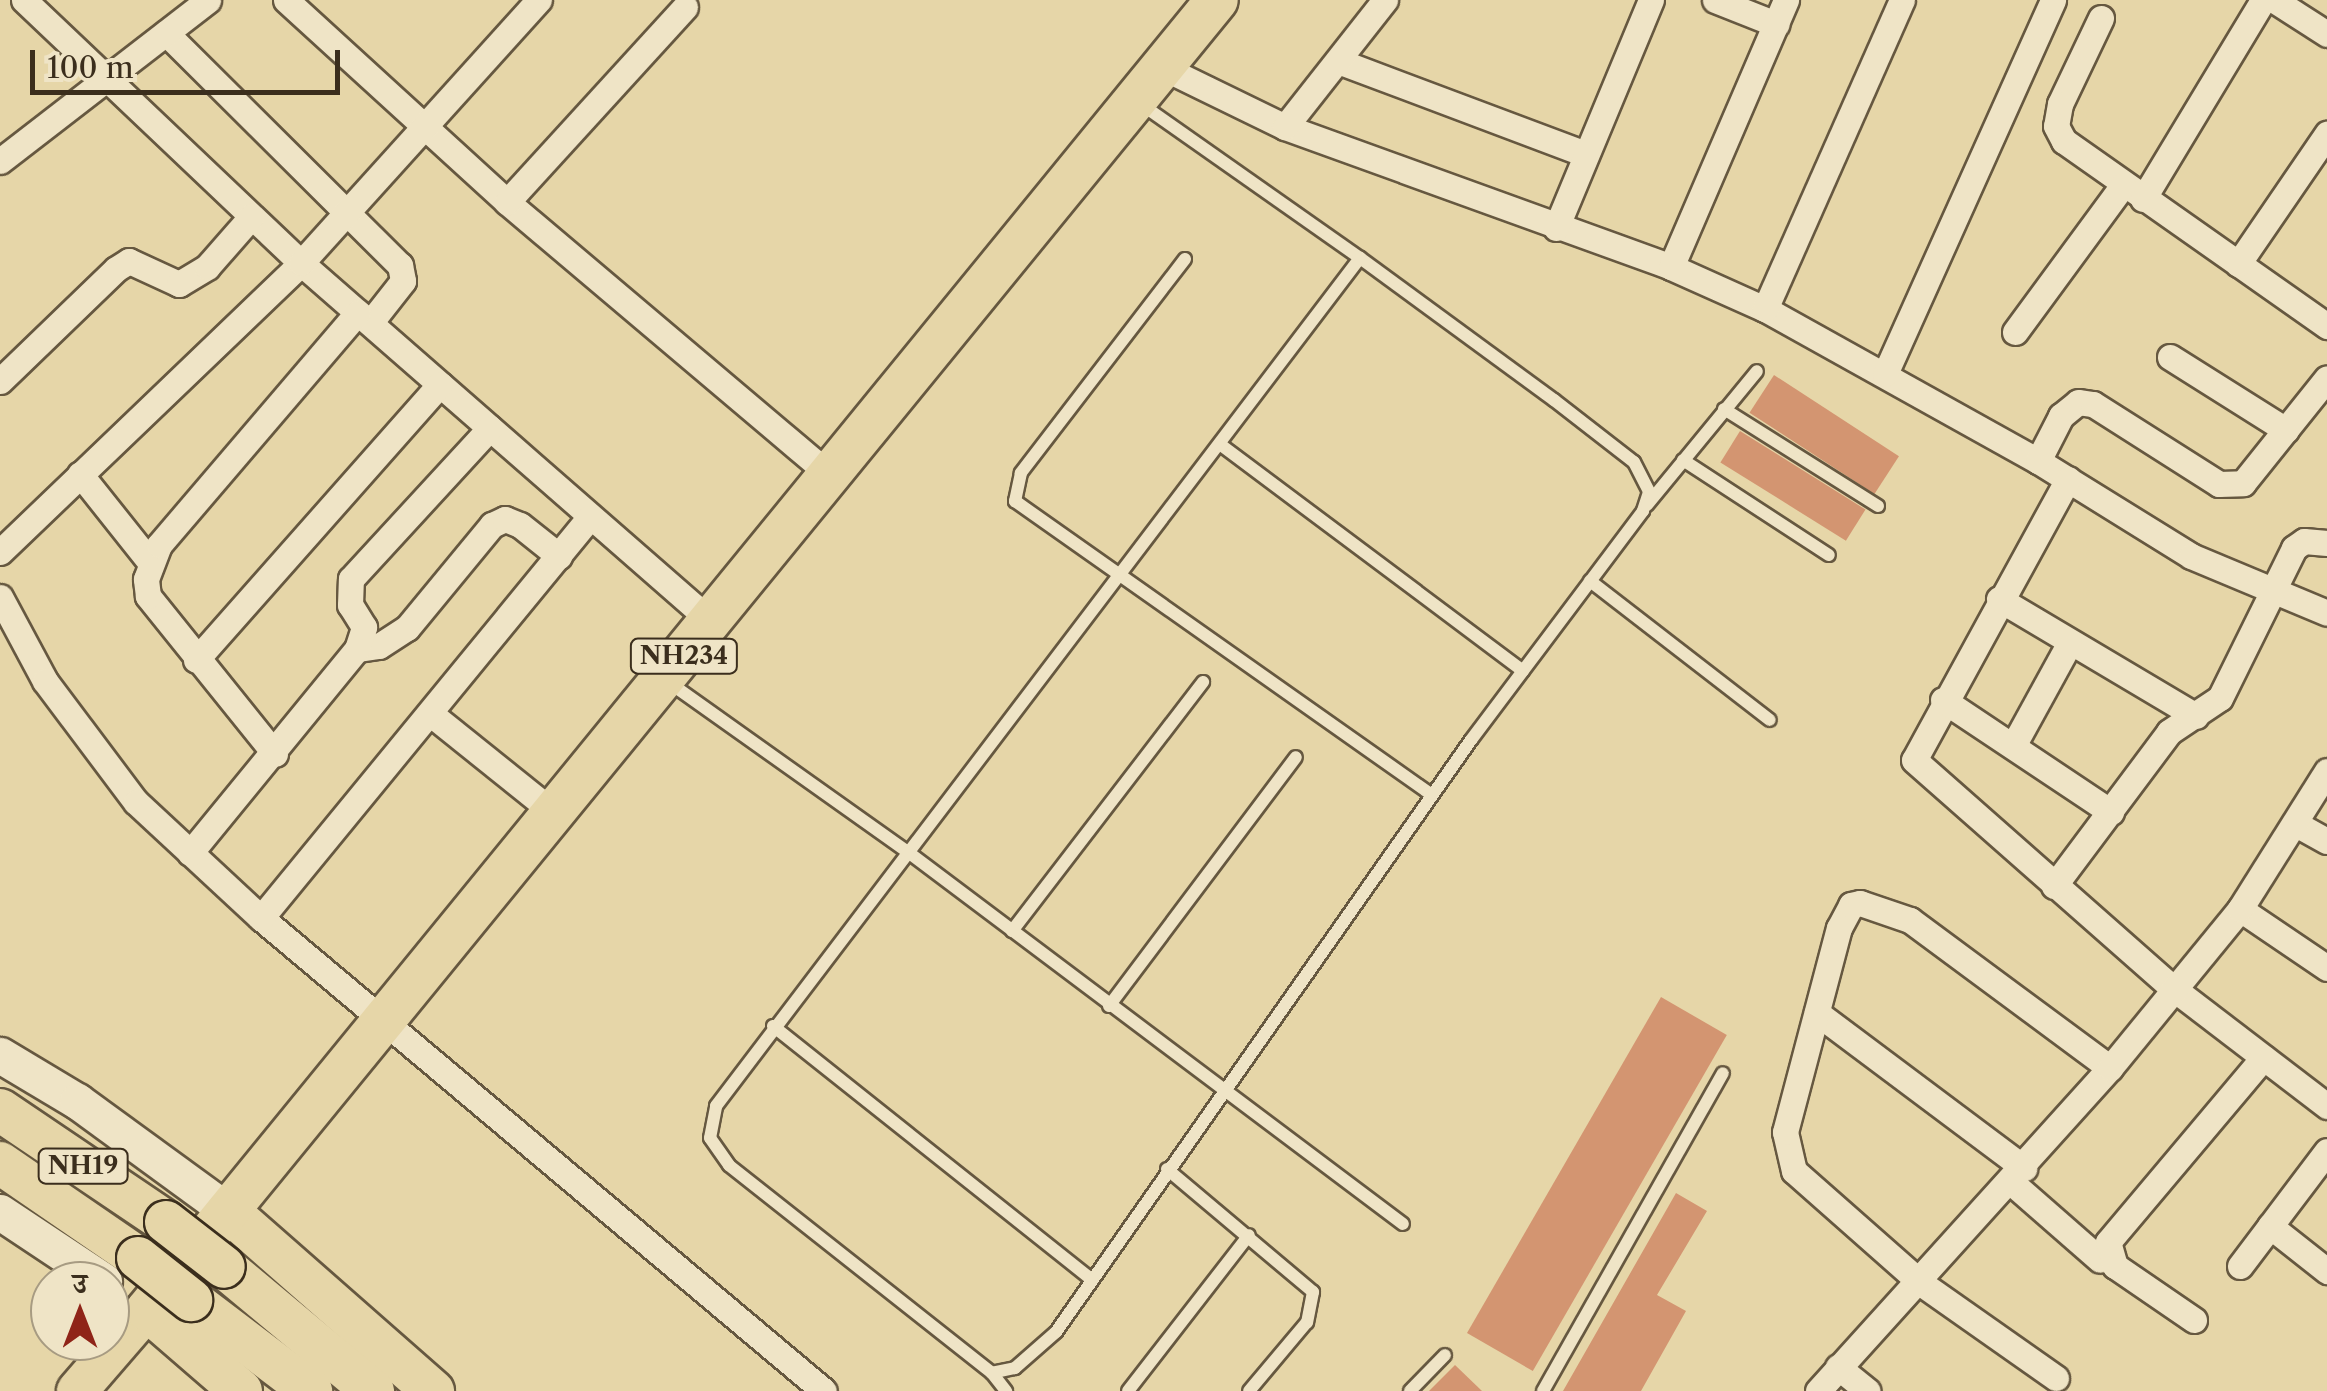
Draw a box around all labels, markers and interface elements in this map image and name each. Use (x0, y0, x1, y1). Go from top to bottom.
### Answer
scale bar (35, 30, 345, 92)
text: 100 m (47, 49, 134, 86)
road number: NH234 (629, 636, 739, 676)
road number: NH19 (36, 1146, 130, 1186)
north arrow (30, 1261, 130, 1361)
text: उ (73, 1266, 87, 1300)

